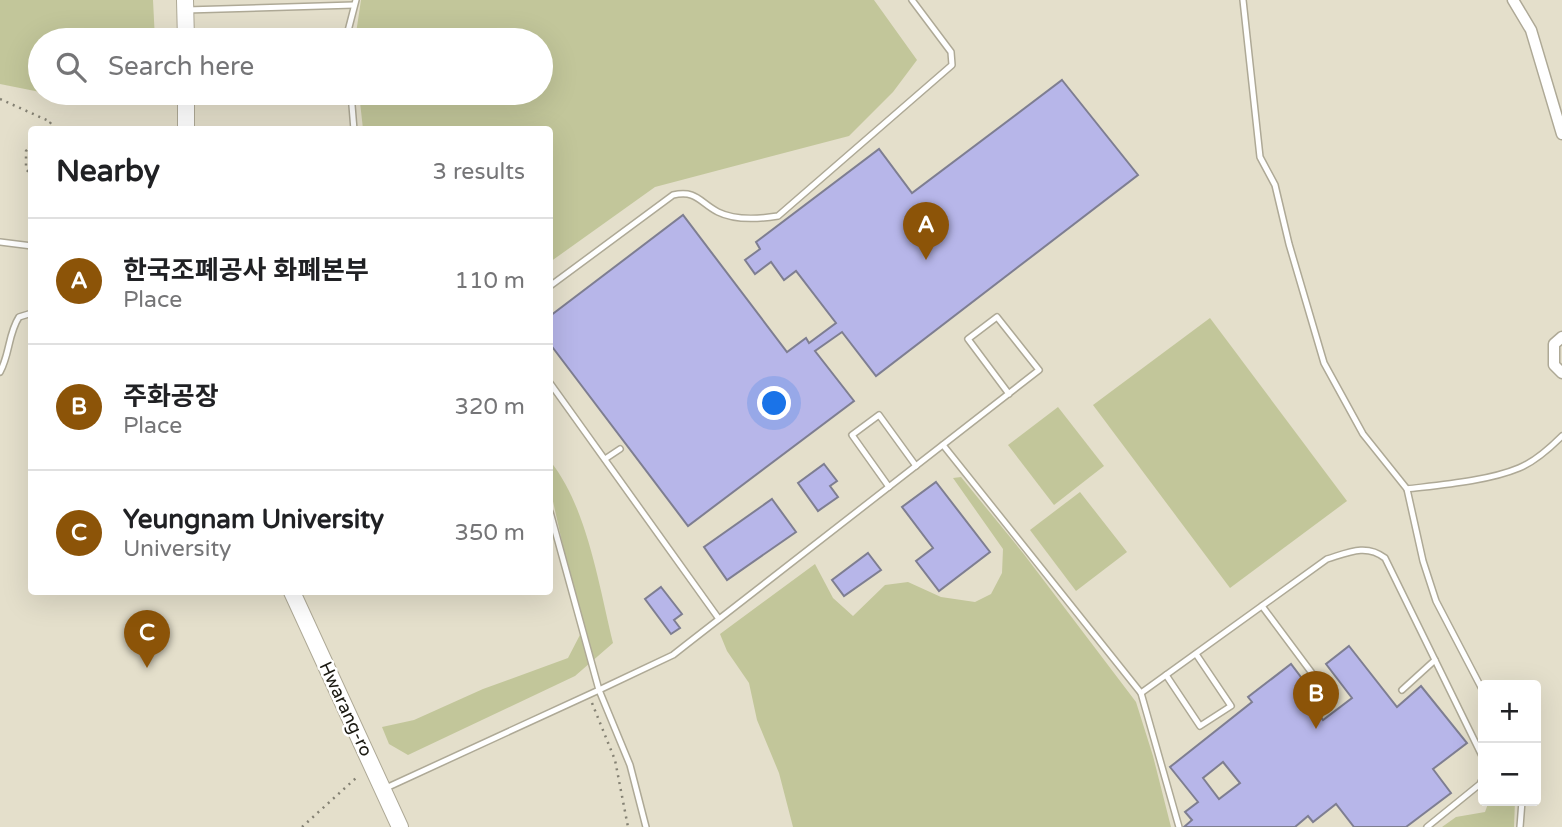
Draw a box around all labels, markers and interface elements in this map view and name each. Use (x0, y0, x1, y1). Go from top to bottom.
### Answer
search box (28, 28, 553, 105)
icon: search (52, 48, 90, 86)
text: Search here (108, 51, 254, 82)
text: Nearby (56, 153, 160, 190)
text: 3 results (432, 158, 525, 186)
pin: A (903, 202, 949, 260)
text: 한국조폐공사 화폐본부 (123, 255, 369, 286)
text: A (70, 267, 88, 295)
text: 110 m (455, 267, 525, 295)
text: Place (123, 286, 182, 314)
text: 주화공장 (123, 381, 219, 412)
your location (757, 386, 791, 420)
text: B (71, 393, 87, 421)
text: 320 m (455, 393, 525, 421)
text: Place (123, 412, 182, 440)
text: Yeungnam University (123, 504, 384, 535)
text: C (71, 519, 87, 547)
text: 350 m (455, 519, 525, 547)
text: University (123, 535, 231, 563)
pin: C (124, 610, 170, 668)
street label: Hwarang-ro (314, 658, 378, 760)
pin: B (1293, 671, 1339, 729)
map controls (1478, 680, 1541, 806)
button: + (1478, 680, 1541, 743)
button: − (1478, 743, 1541, 806)

